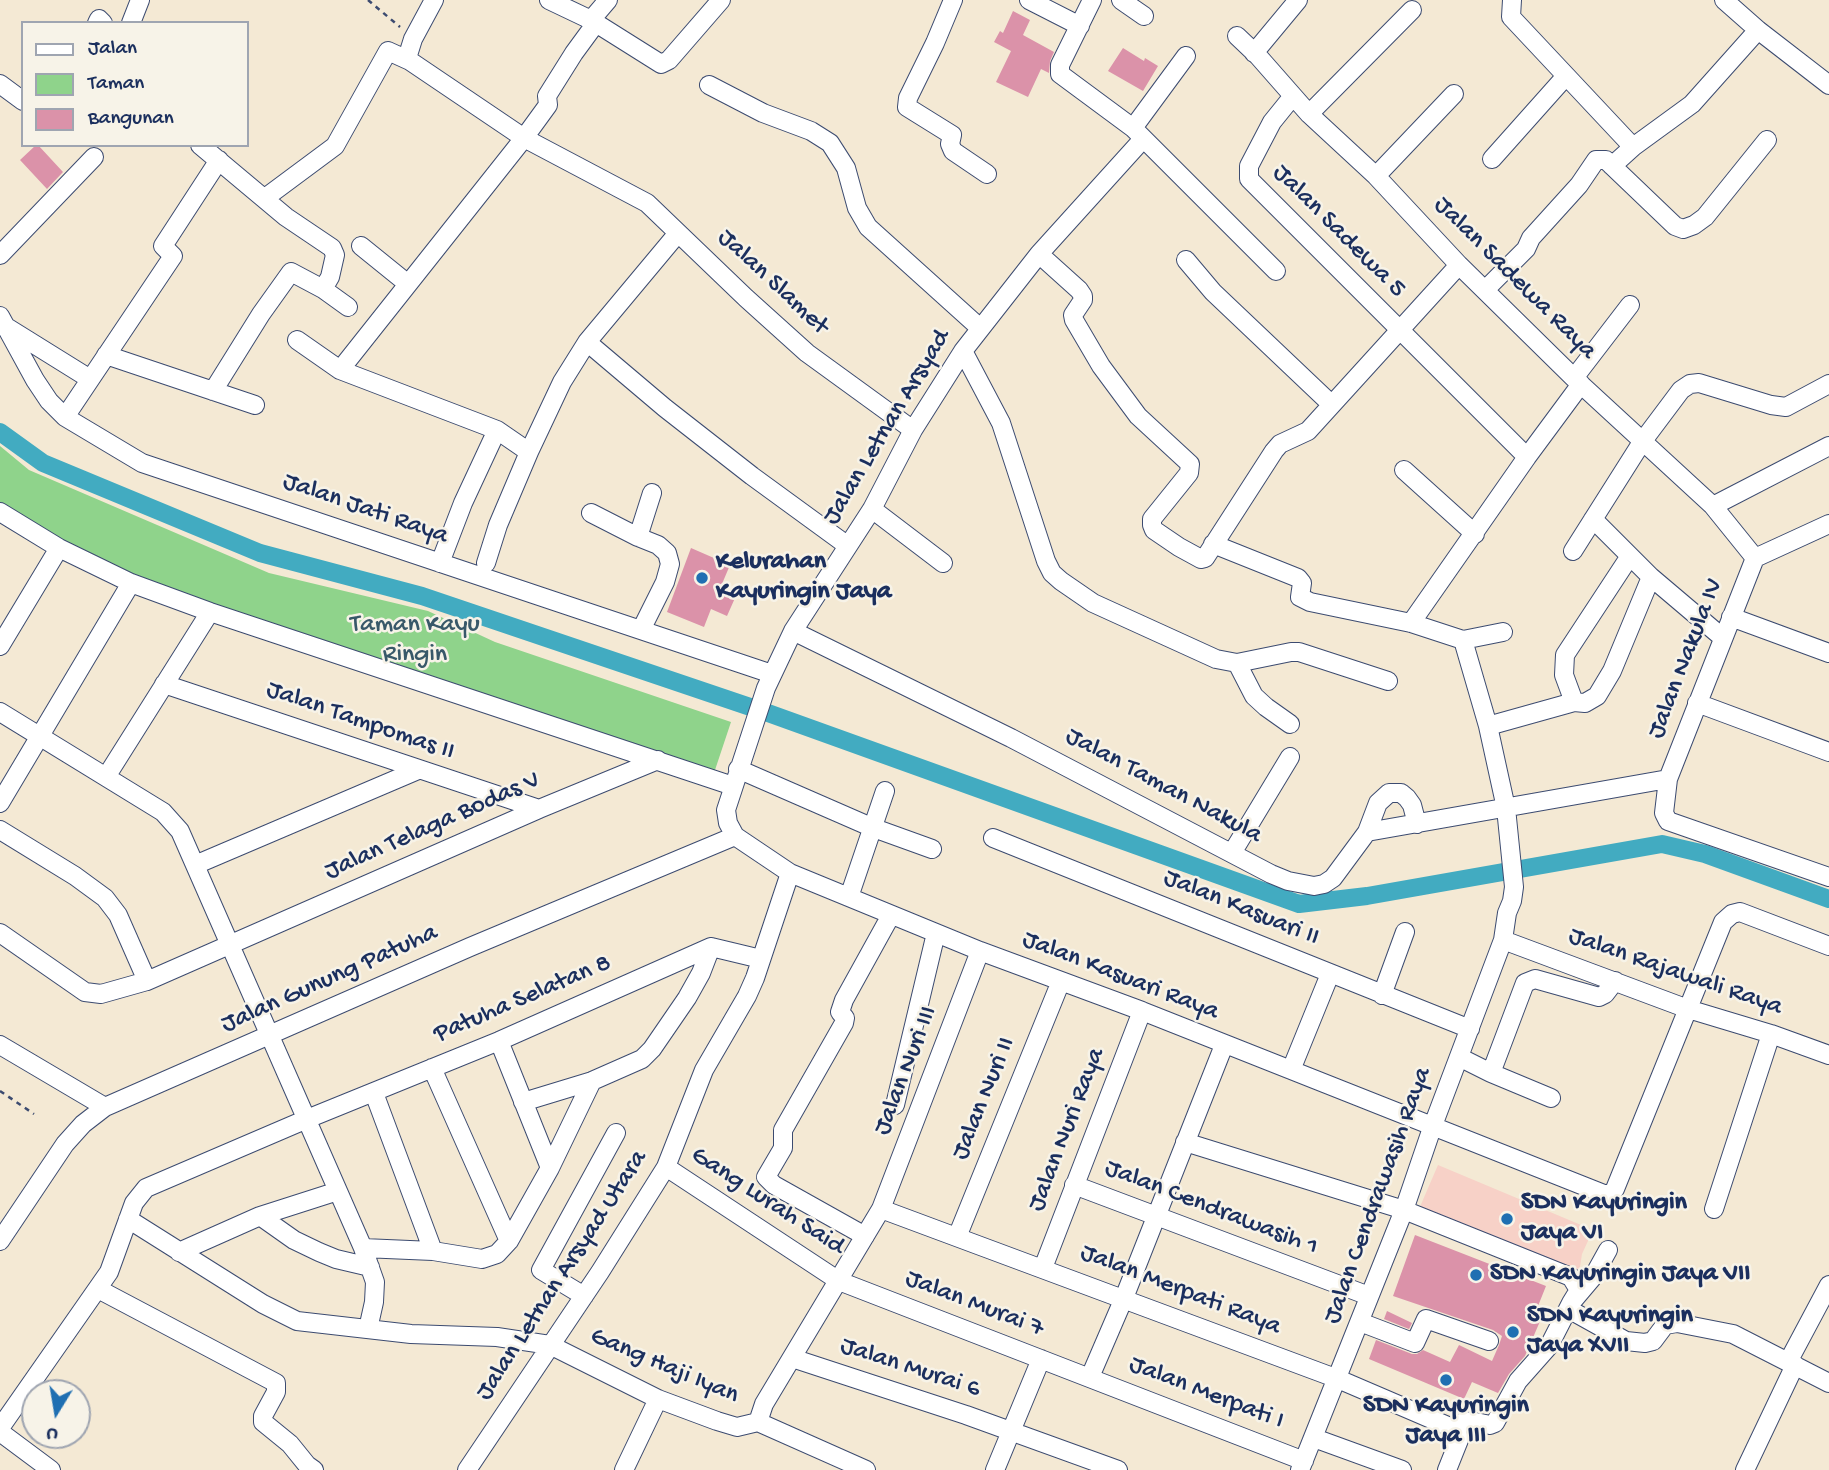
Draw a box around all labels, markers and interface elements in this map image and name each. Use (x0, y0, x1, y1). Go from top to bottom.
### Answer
legend (21, 21, 248, 147)
text: Jalan (88, 37, 137, 62)
text: Taman (88, 72, 144, 97)
text: Bangunan (88, 107, 174, 132)
street label: Jalan Sadewa 5 (1265, 159, 1411, 305)
street label: Jalan Sadewa Raya (1426, 191, 1602, 367)
street label: Jalan Slamet (710, 223, 834, 343)
street label: Jalan Letnan Arsyad (817, 325, 959, 531)
street label: Jalan Jati Raya (278, 467, 452, 553)
place label: Kelurahan Kayuringin Jaya (716, 547, 891, 608)
marker: Kelurahan Kayuringin Jaya (694, 570, 710, 586)
street label: Jalan Nakula IV (1642, 574, 1732, 744)
park label: Taman Kayu Ringin (350, 610, 480, 672)
street label: Jalan Tampomas II (262, 675, 458, 769)
street label: Jalan Taman Nakula (1059, 722, 1267, 852)
street label: Jalan Telaga Bodas V (320, 765, 546, 889)
street label: Jalan Kasuari II (1159, 864, 1323, 954)
street label: Jalan Gunung Patuha (217, 918, 443, 1042)
street label: Jalan Rajawali Raya (1564, 922, 1786, 1024)
street label: Jalan Kasuari Raya (1017, 925, 1223, 1029)
street label: Patuha Selatan 8 (430, 949, 616, 1051)
street label: Jalan Nuri III (868, 1002, 946, 1140)
street label: Jalan Nuri II (946, 1033, 1024, 1165)
street label: Jalan Nuri Raya (1023, 1044, 1113, 1216)
street label: Jalan Cendrawasih Raya (1318, 1063, 1440, 1329)
street label: Gang Lurah Said (684, 1141, 850, 1263)
street label: Jalan Letnan Arsyad Utara (470, 1145, 656, 1407)
street label: Jalan Cendrawasih 1 (1100, 1154, 1322, 1264)
place label: SDN Kayuringin Jaya VI (1521, 1188, 1687, 1250)
marker: SDN Kayuringin Jaya VI (1499, 1211, 1515, 1227)
street label: Jalan Merpati Raya (1075, 1238, 1285, 1344)
place label: SDN Kayuringin Jaya VII (1490, 1259, 1751, 1291)
street label: Jalan Murai 7 (900, 1264, 1048, 1346)
marker: SDN Kayuringin Jaya VII (1468, 1267, 1484, 1283)
place label: SDN Kayuringin Jaya XVII (1527, 1301, 1693, 1362)
street label: Gang Haji Iyan (585, 1322, 743, 1412)
marker: SDN Kayuringin Jaya XVII (1505, 1324, 1521, 1340)
street label: Jalan Murai 6 (836, 1332, 984, 1406)
street label: Jalan Merpati I (1124, 1350, 1288, 1438)
marker: SDN Kayuringin Jaya III (1438, 1372, 1454, 1388)
north arrow (21, 1379, 91, 1449)
place label: SDN Kayuringin Jaya III (1363, 1391, 1529, 1452)
text: U (45, 1421, 60, 1445)

